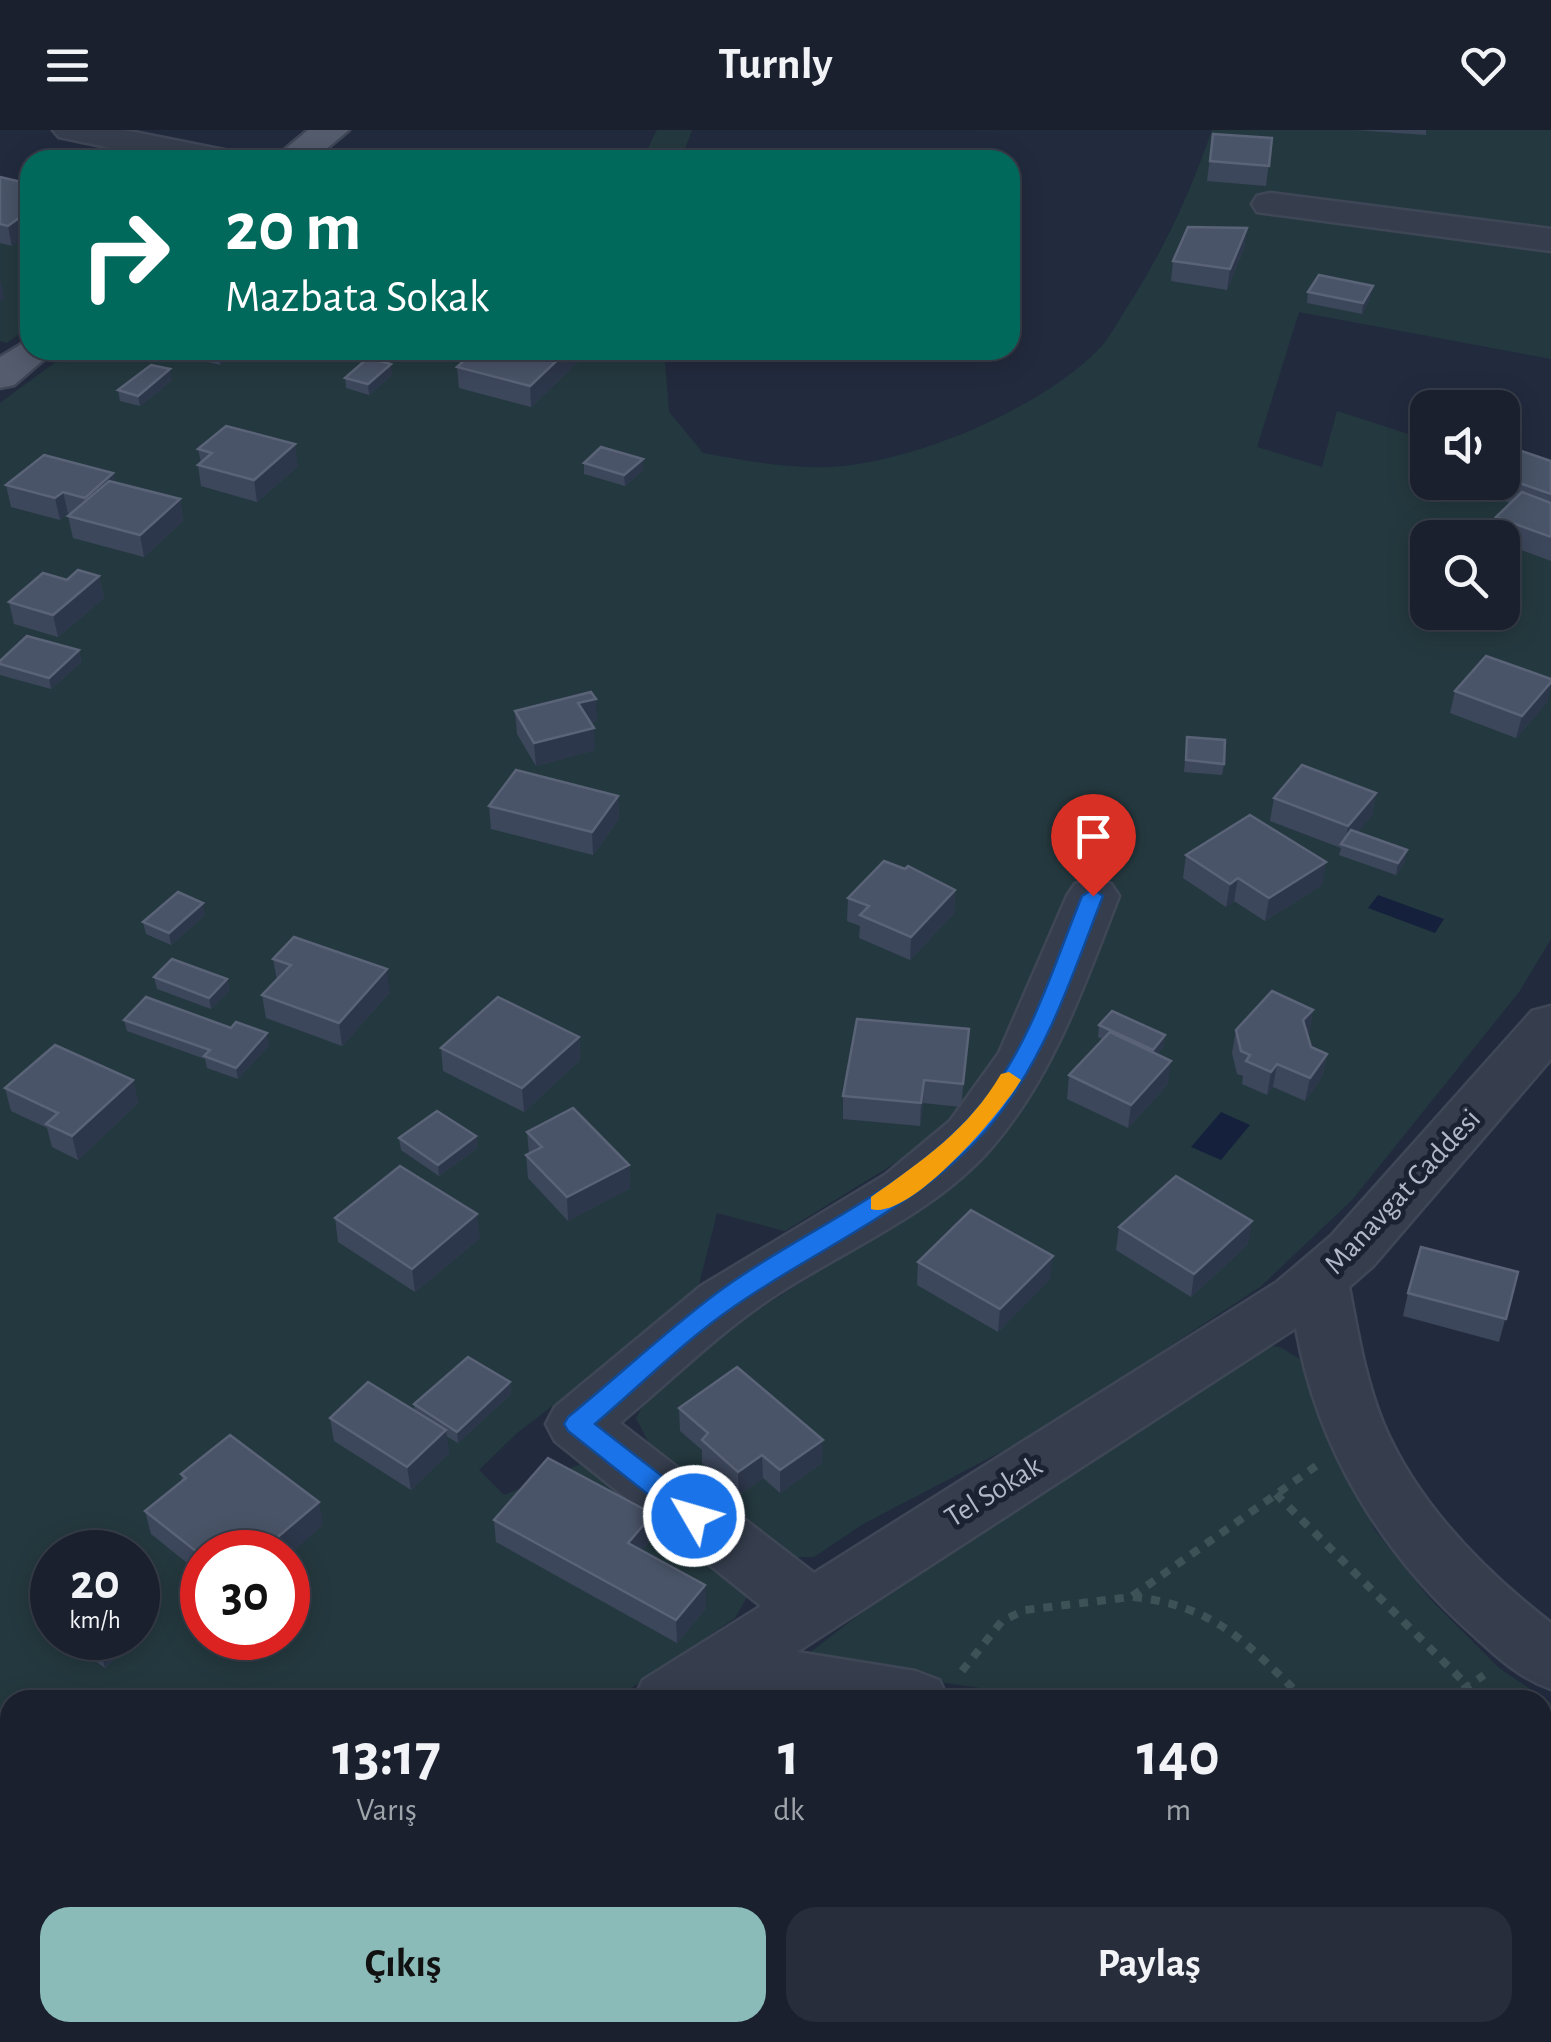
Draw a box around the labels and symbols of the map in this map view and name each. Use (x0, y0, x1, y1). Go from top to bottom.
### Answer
pin (1051, 794, 1136, 897)
street label: Manavgat Caddesi (1319, 1103, 1486, 1280)
street label: Tel Sokak (940, 1450, 1047, 1533)
position arrow (642, 1464, 746, 1568)
speed limit sign: 30 (180, 1530, 310, 1660)

